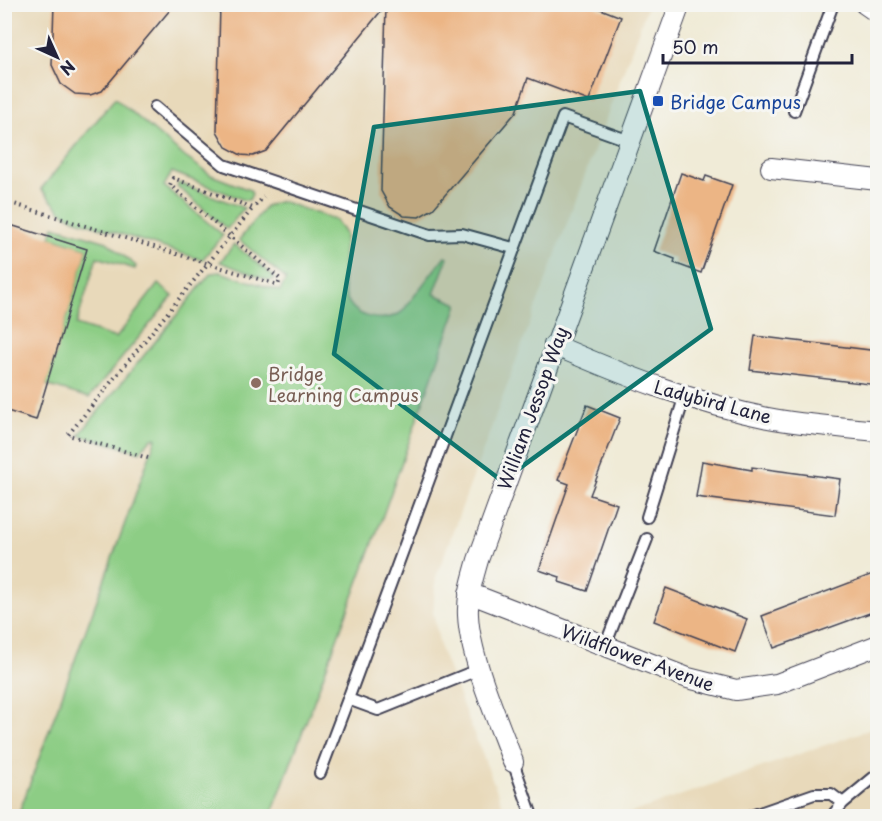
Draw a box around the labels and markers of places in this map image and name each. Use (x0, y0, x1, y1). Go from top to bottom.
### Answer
place label: Bridge Campus (670, 88, 801, 115)
marker: Bridge Campus (651, 94, 665, 108)
place label: Bridge Learning Campus (268, 360, 419, 408)
marker: Bridge Learning Campus (249, 376, 263, 390)

